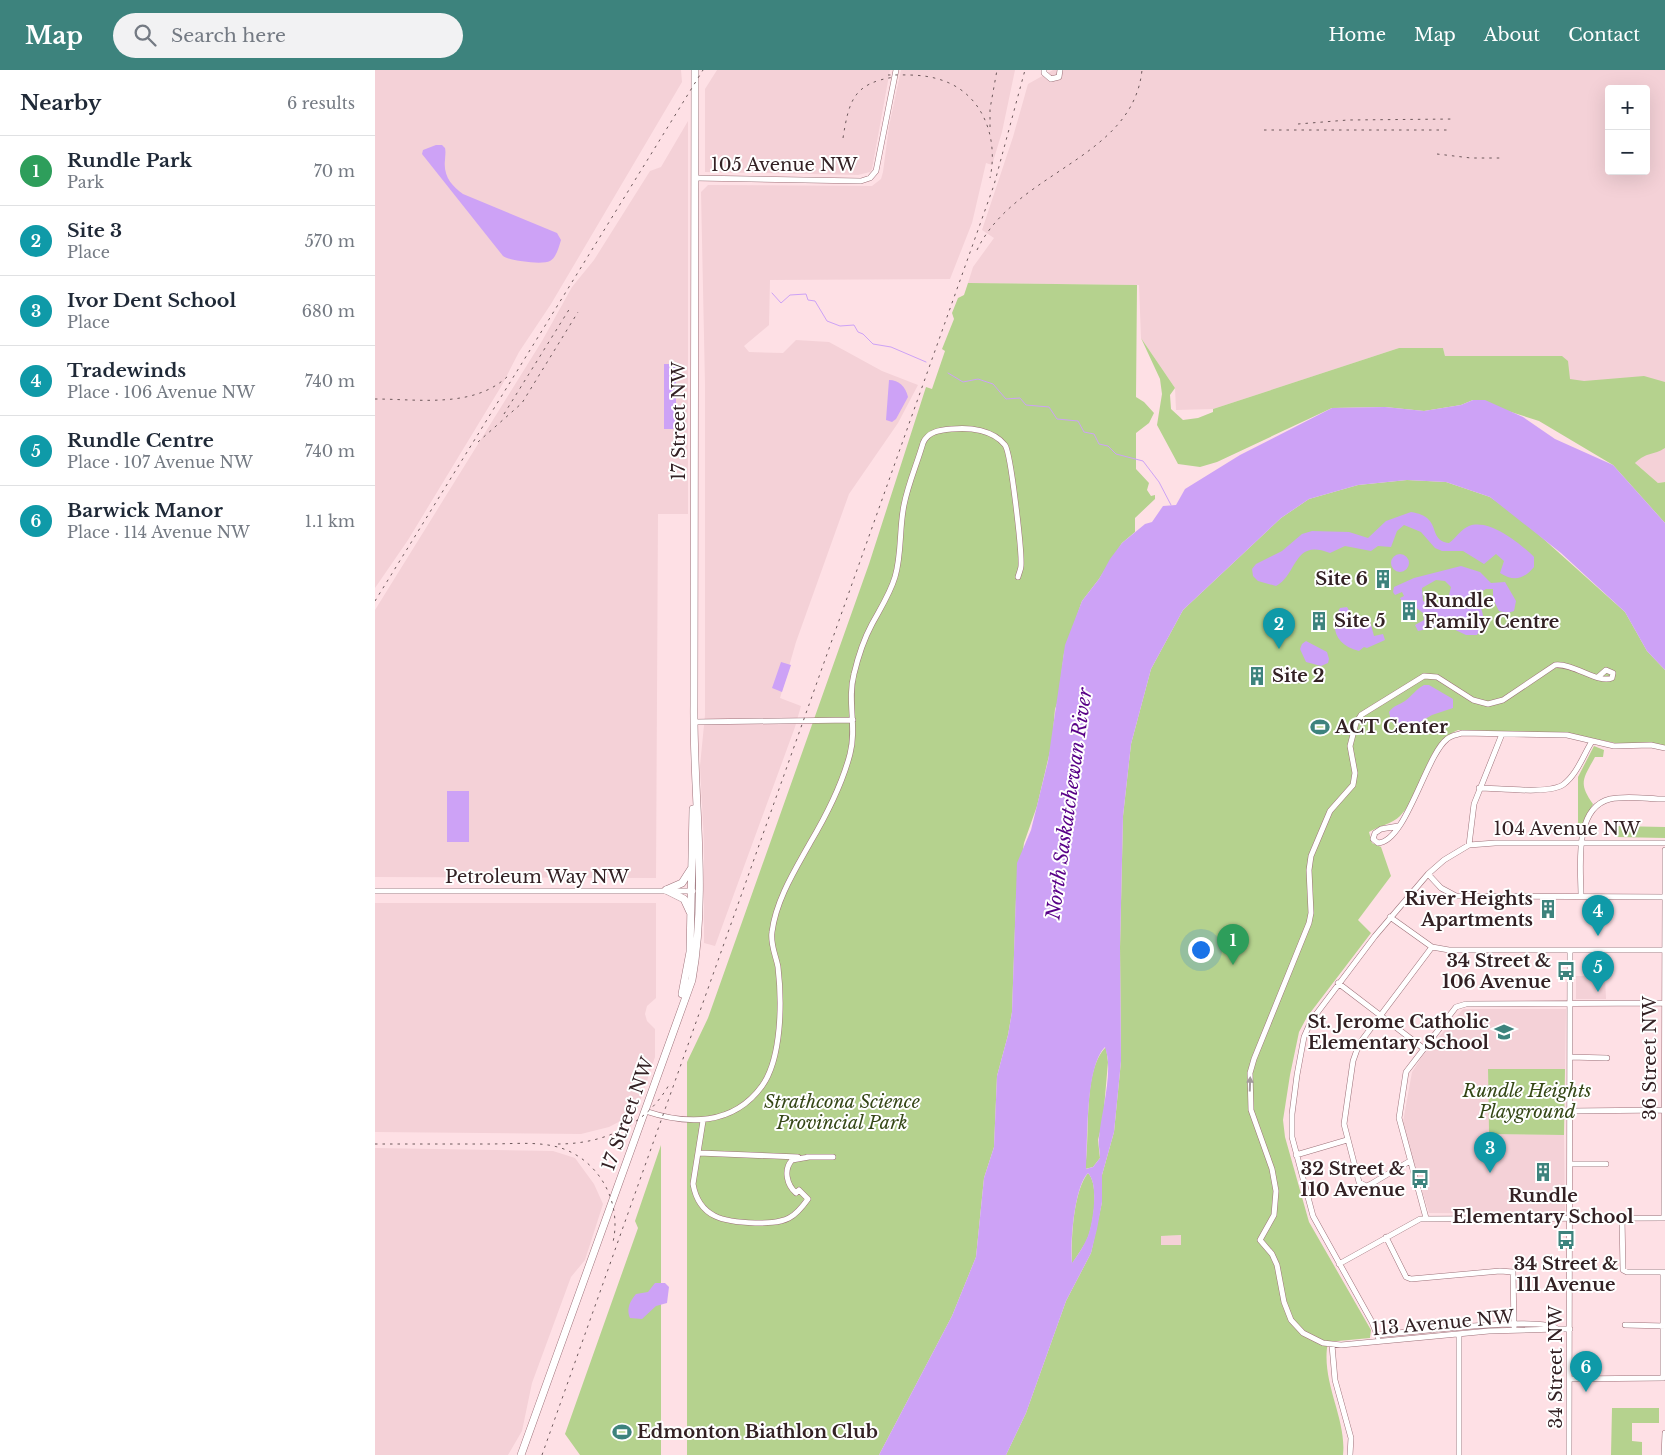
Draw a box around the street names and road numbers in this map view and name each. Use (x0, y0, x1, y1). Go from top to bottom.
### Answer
street label: 105 Avenue NW (711, 154, 858, 176)
street label: 17 Street NW (668, 361, 690, 480)
street label: 104 Avenue NW (1494, 818, 1641, 840)
street label: Petroleum Way NW (445, 866, 630, 888)
street label: 36 Street NW (1639, 995, 1661, 1120)
street label: 17 Street NW (597, 1054, 659, 1174)
street label: 34 Street NW (1545, 1304, 1567, 1429)
street label: 113 Avenue NW (1371, 1306, 1516, 1340)

